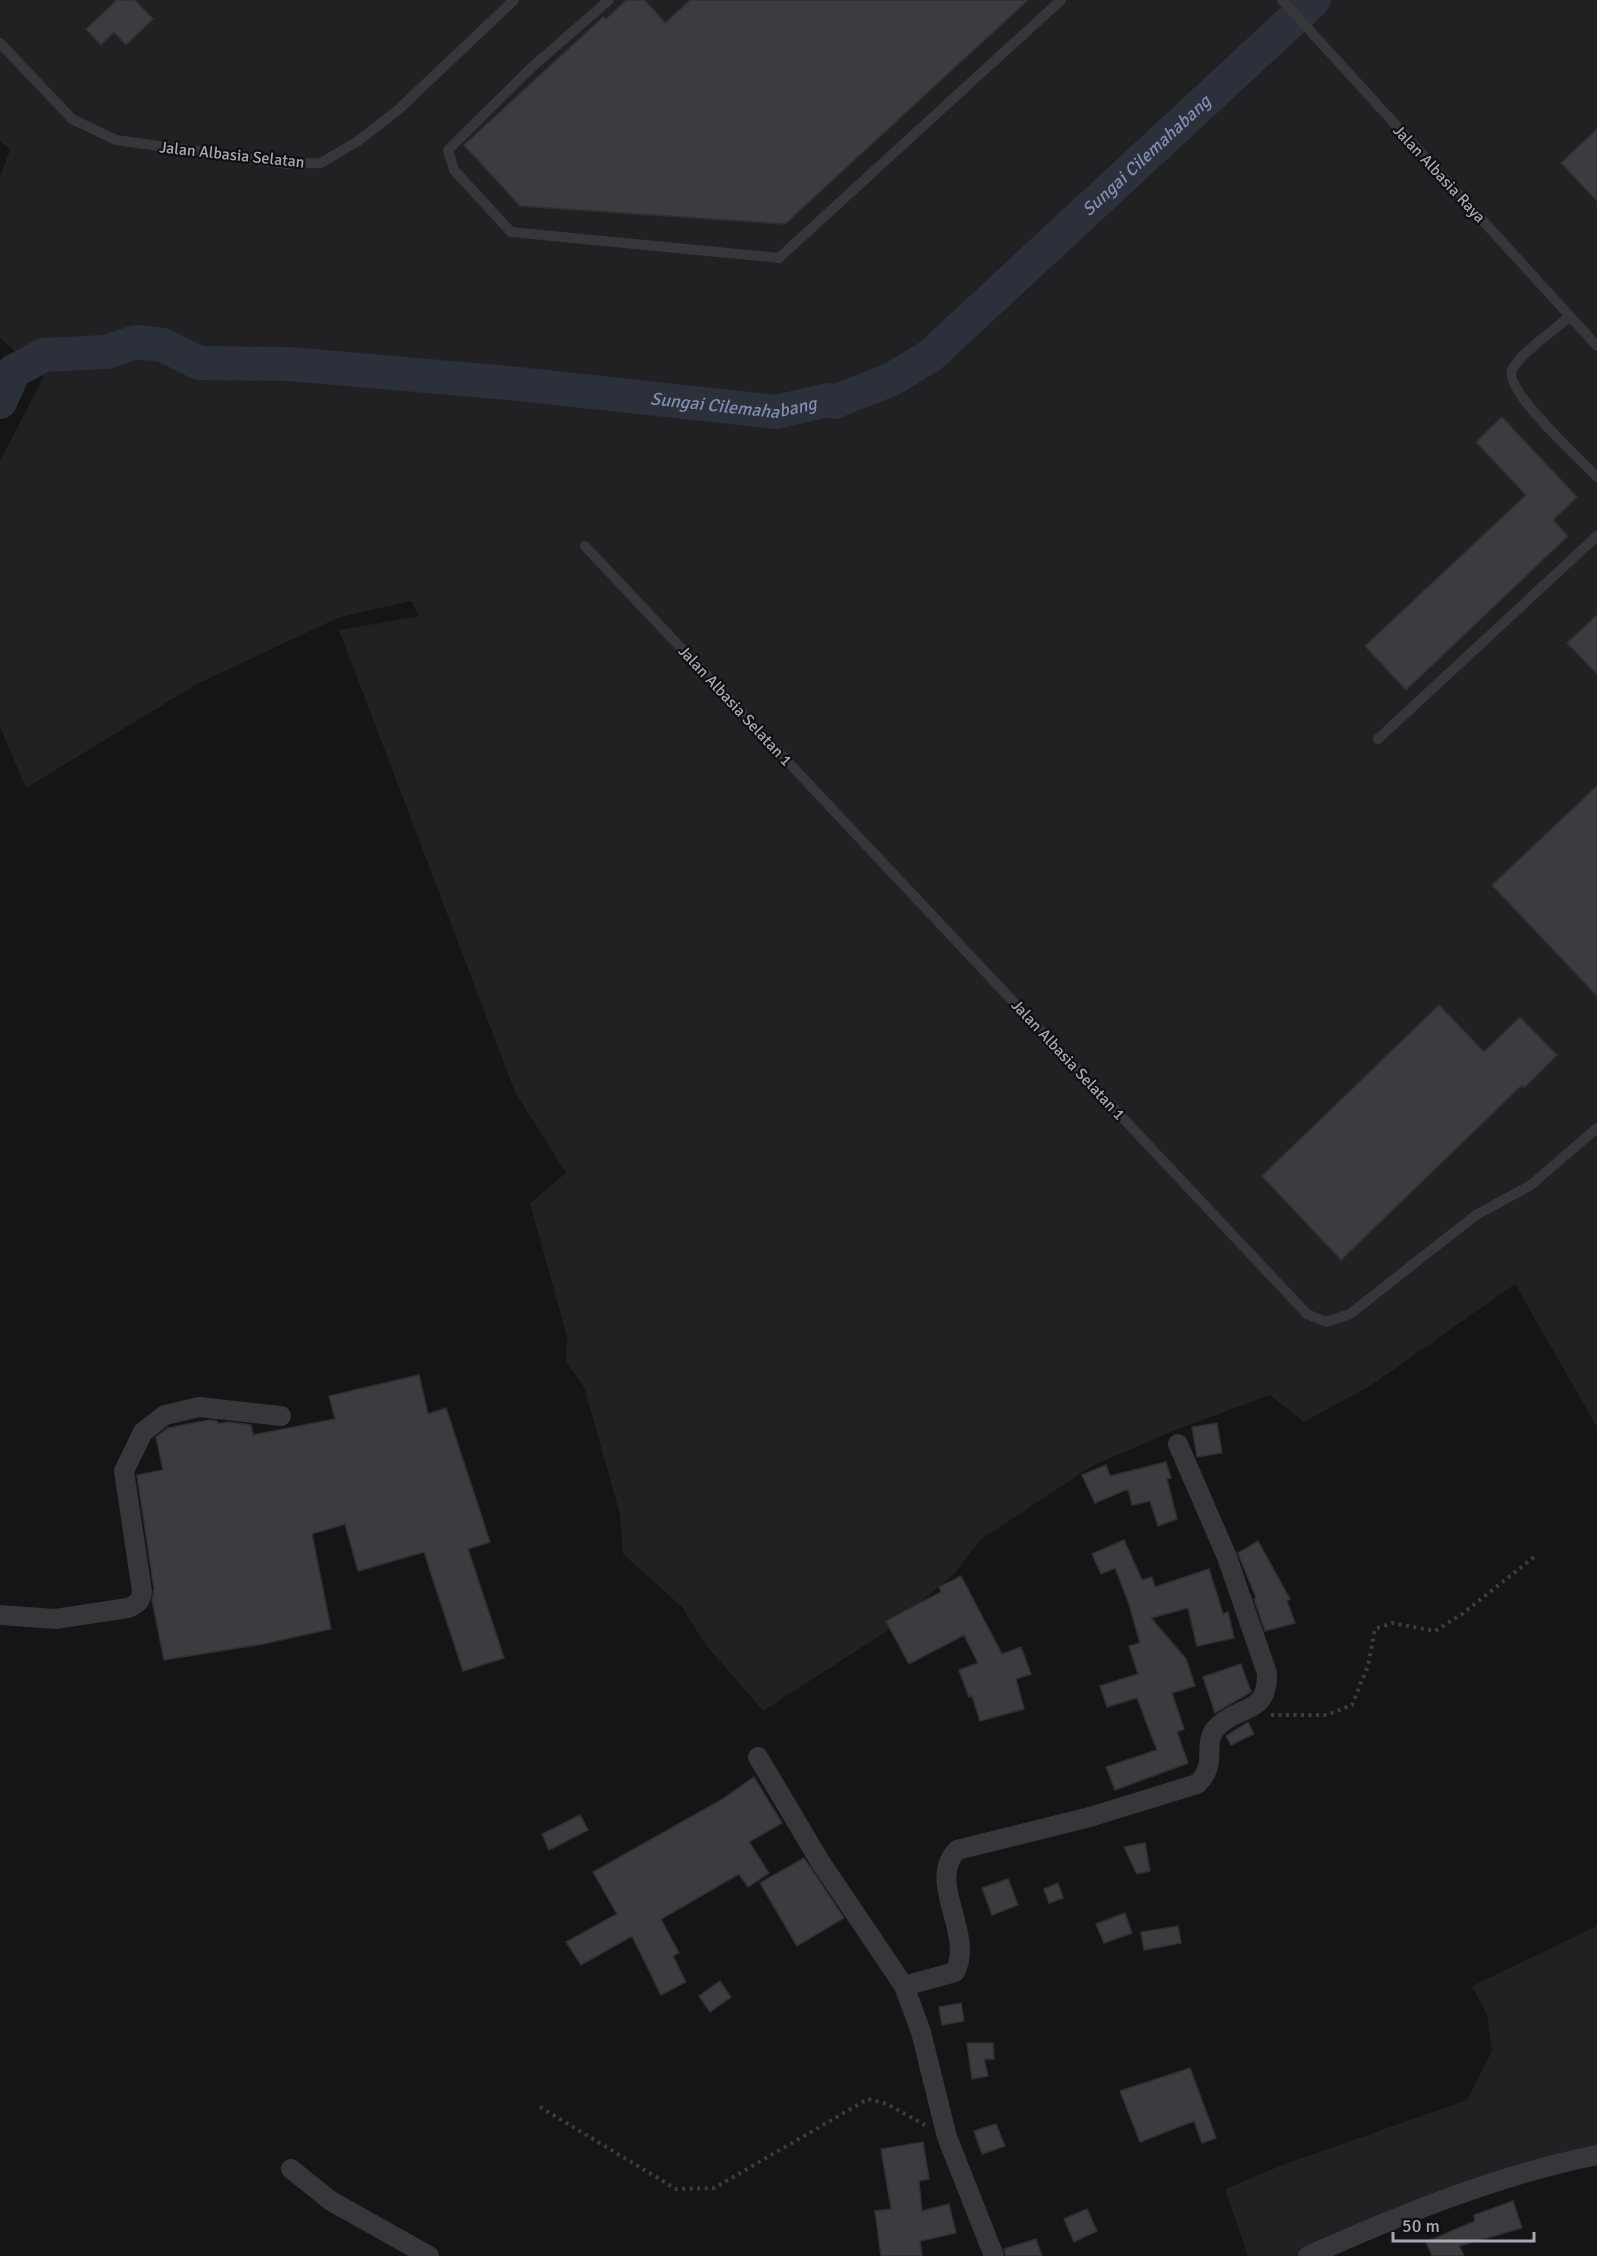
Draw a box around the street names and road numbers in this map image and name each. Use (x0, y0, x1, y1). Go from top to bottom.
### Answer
street label: Jalan Albasia Raya (1389, 121, 1489, 227)
street label: Jalan Albasia Selatan (158, 137, 306, 173)
street label: Jalan Albasia Selatan 1 (674, 641, 796, 771)
street label: Jalan Albasia Selatan 1 (1007, 995, 1129, 1125)

